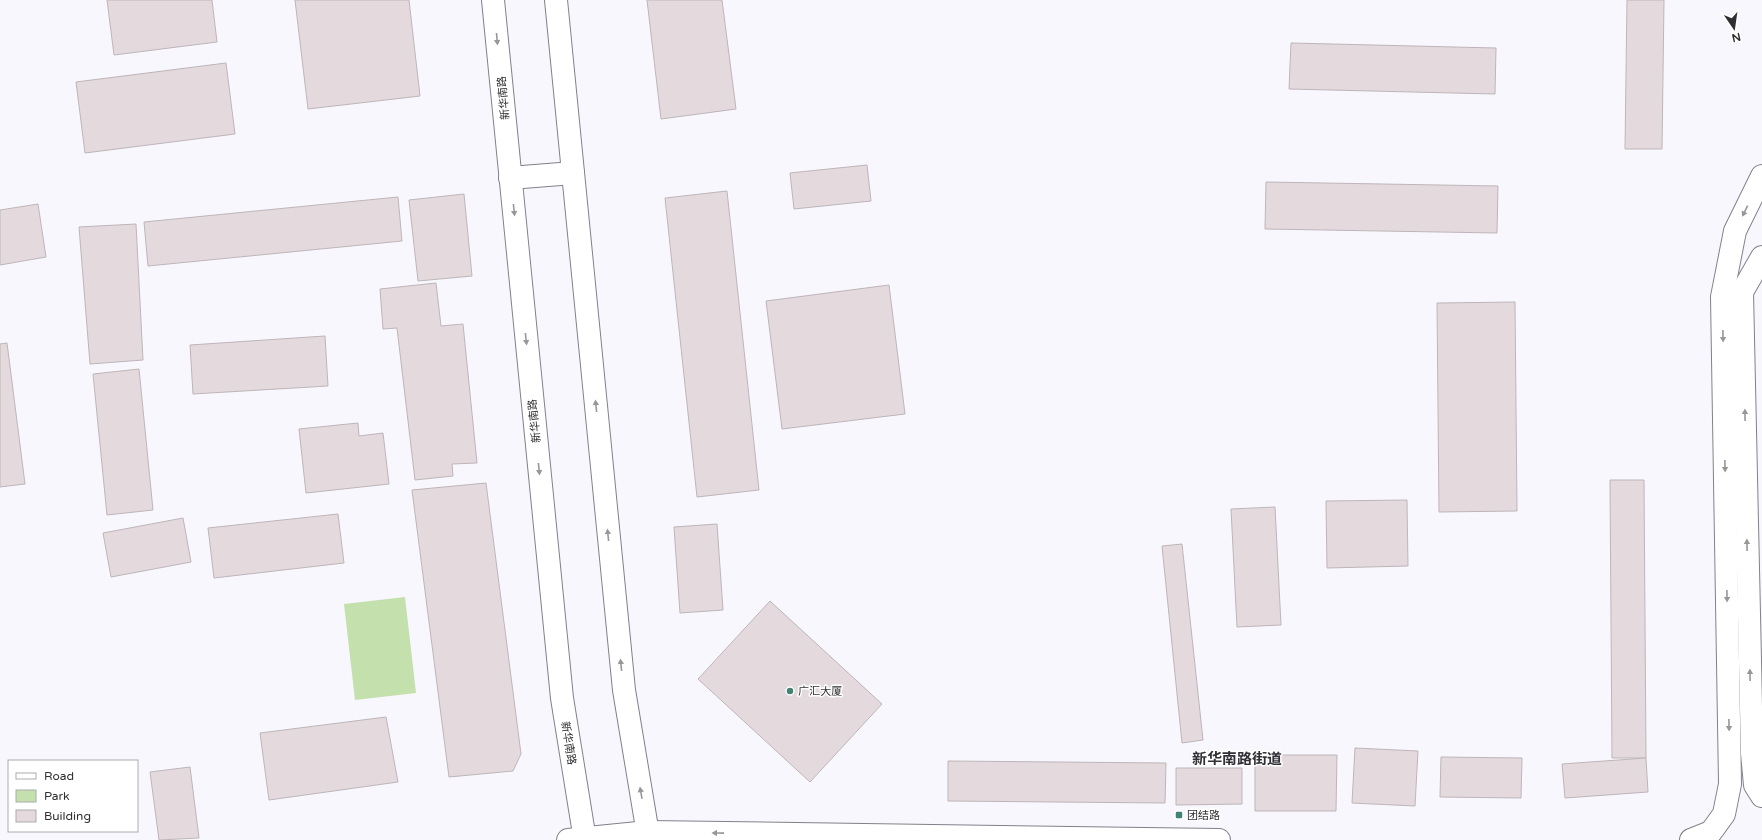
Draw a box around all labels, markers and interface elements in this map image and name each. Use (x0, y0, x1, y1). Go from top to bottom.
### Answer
north arrow (1714, 8, 1754, 48)
text: N (1730, 30, 1742, 45)
one-way arrow (494, 33, 500, 45)
street label: 新华南路 (495, 75, 512, 120)
one-way arrow (510, 204, 517, 216)
one-way arrow (1742, 205, 1748, 217)
one-way arrow (1720, 330, 1726, 343)
one-way arrow (523, 333, 530, 345)
street label: 新华南路 (526, 398, 543, 444)
one-way arrow (592, 400, 599, 412)
one-way arrow (1741, 409, 1748, 421)
one-way arrow (1722, 460, 1728, 473)
one-way arrow (536, 463, 542, 475)
one-way arrow (605, 529, 612, 541)
one-way arrow (1744, 539, 1751, 551)
one-way arrow (1724, 590, 1730, 603)
one-way arrow (618, 659, 625, 671)
one-way arrow (1747, 668, 1753, 681)
place label: 广汇大厦 (798, 685, 842, 698)
marker: 广汇大厦 (785, 686, 795, 696)
one-way arrow (1726, 719, 1732, 732)
street label: 新华南路 (559, 720, 578, 766)
district label: 新华南路街道 (1192, 750, 1282, 768)
legend (8, 760, 138, 832)
text: Road (44, 769, 74, 783)
one-way arrow (638, 787, 644, 799)
text: Park (44, 789, 70, 803)
text: Building (44, 809, 91, 823)
place label: 团结路 (1187, 809, 1220, 822)
marker: 团结路 (1174, 810, 1184, 820)
one-way arrow (711, 830, 724, 836)

